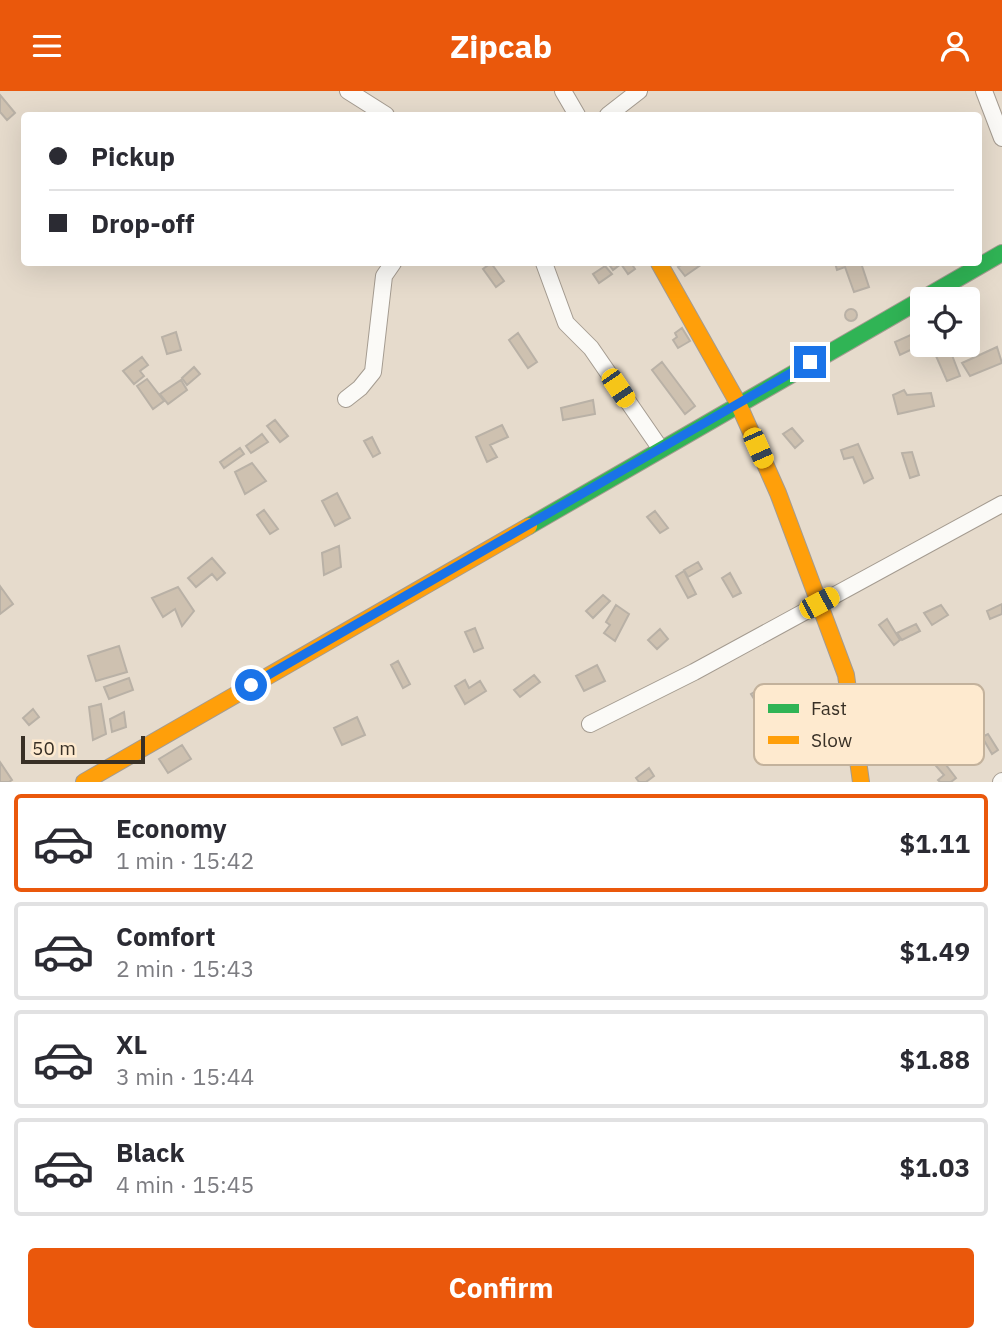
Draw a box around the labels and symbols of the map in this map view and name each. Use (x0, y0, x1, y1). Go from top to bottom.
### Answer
route end (794, 346, 826, 378)
car (598, 365, 639, 411)
car (740, 425, 777, 471)
car (796, 584, 843, 622)
route start (235, 669, 267, 701)
legend (754, 684, 984, 765)
text: Fast (811, 696, 847, 720)
text: Slow (811, 728, 852, 752)
scale bar (21, 733, 145, 765)

